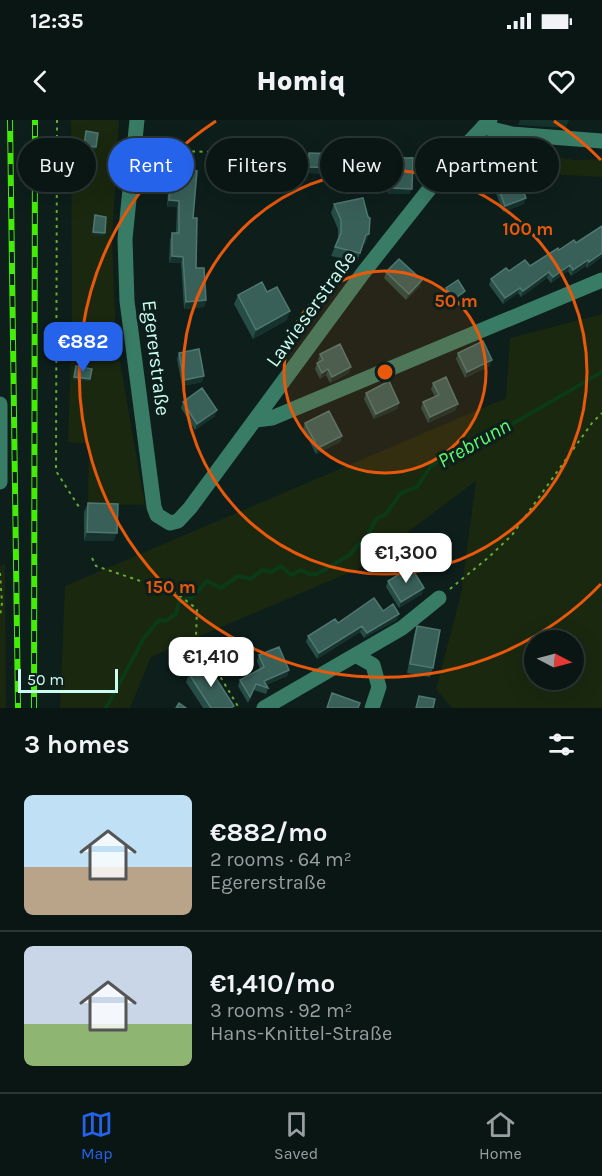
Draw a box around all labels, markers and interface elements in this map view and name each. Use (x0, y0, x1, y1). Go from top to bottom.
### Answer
text: 12:35 (30, 8, 84, 34)
icon: back (24, 65, 57, 98)
text: Homiq (257, 65, 345, 97)
icon: heart (545, 65, 578, 98)
chip: Buy (18, 138, 96, 192)
chip: Rent (108, 138, 194, 192)
chip: Filters (206, 138, 308, 192)
chip: New (320, 138, 403, 192)
chip: Apartment (415, 138, 559, 192)
text: 100 m (503, 218, 553, 240)
street label: Lawieserstraße (261, 246, 361, 372)
text: 50 m (434, 290, 478, 312)
street label: Egererstraße (137, 299, 175, 417)
pin: €882 (47, 322, 119, 373)
text: €882 (58, 330, 108, 353)
centre of rings (375, 362, 395, 382)
water label: Prebrunn (433, 413, 515, 473)
pin: €1,300 (357, 533, 455, 584)
text: €1,300 (375, 541, 437, 564)
text: 150 m (146, 576, 196, 598)
north arrow (524, 630, 584, 690)
map controls (524, 630, 584, 690)
pin: €1,410 (162, 637, 260, 688)
text: €1,410 (183, 645, 239, 668)
scale bar (18, 666, 118, 694)
text: 50 m (27, 670, 64, 689)
icon: filters (545, 728, 578, 761)
text: 3 homes (24, 729, 130, 760)
text: €882/mo (210, 817, 327, 848)
icon: home (72, 819, 144, 891)
text: 2 rooms · 64 m² (210, 848, 352, 871)
text: Egererstraße (210, 871, 326, 894)
text: €1,410/mo (210, 968, 335, 999)
icon: home (72, 970, 144, 1042)
text: 3 rooms · 92 m² (210, 999, 353, 1022)
text: Hans-Knittel-Straße (210, 1022, 392, 1045)
tab: Map (80, 1108, 113, 1163)
tab: Saved (274, 1108, 318, 1163)
tab: Home (479, 1108, 522, 1163)

